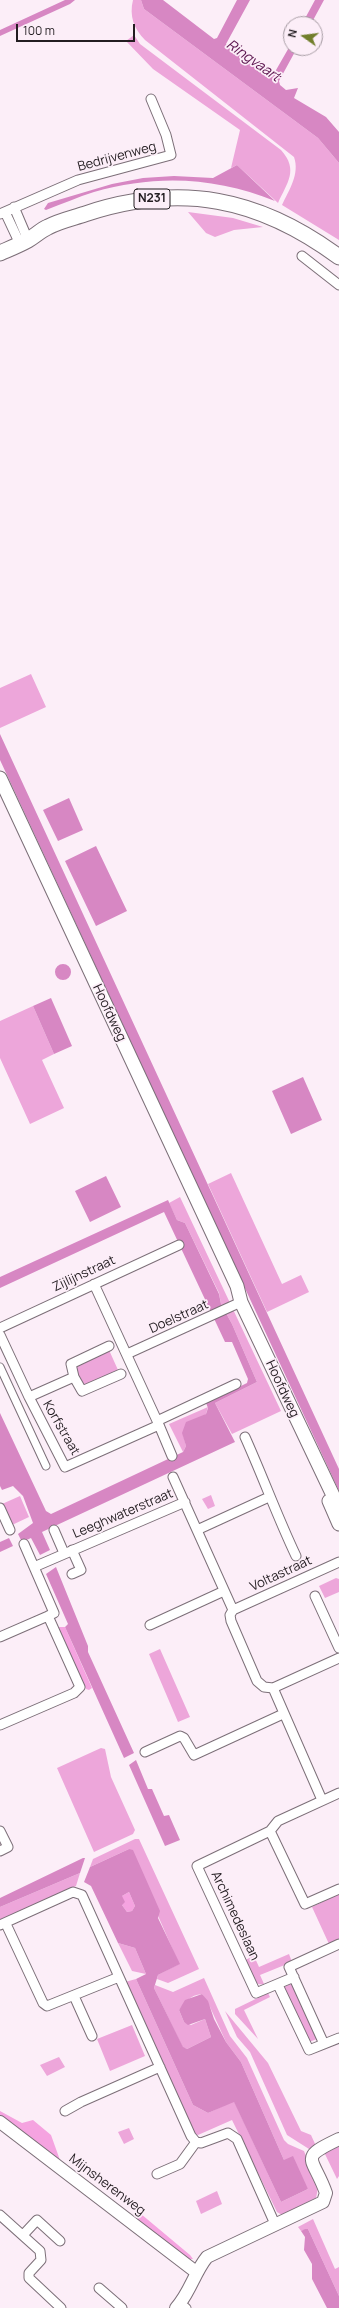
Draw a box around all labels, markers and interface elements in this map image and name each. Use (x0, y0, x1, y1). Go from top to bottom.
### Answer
scale bar (18, 16, 137, 42)
north arrow (283, 16, 323, 56)
text: 100 m (23, 22, 55, 39)
text: N (284, 28, 300, 39)
water label: Ringvaart (223, 36, 283, 86)
street label: Bedrijvenweg (76, 139, 158, 175)
road number: N231 (134, 189, 170, 209)
street label: Hoofdweg (89, 982, 129, 1044)
street label: Zijlijnstraat (50, 1253, 118, 1295)
street label: Doelstraat (147, 1297, 211, 1337)
street label: Hoofdweg (262, 1358, 302, 1420)
street label: Korfstraat (39, 1398, 83, 1458)
street label: Leeghwaterstraat (71, 1486, 175, 1542)
street label: Voltastraat (248, 1553, 314, 1595)
street label: Archimedeslaan (208, 1869, 262, 1963)
street label: Mijnsherenweg (66, 2151, 148, 2219)

